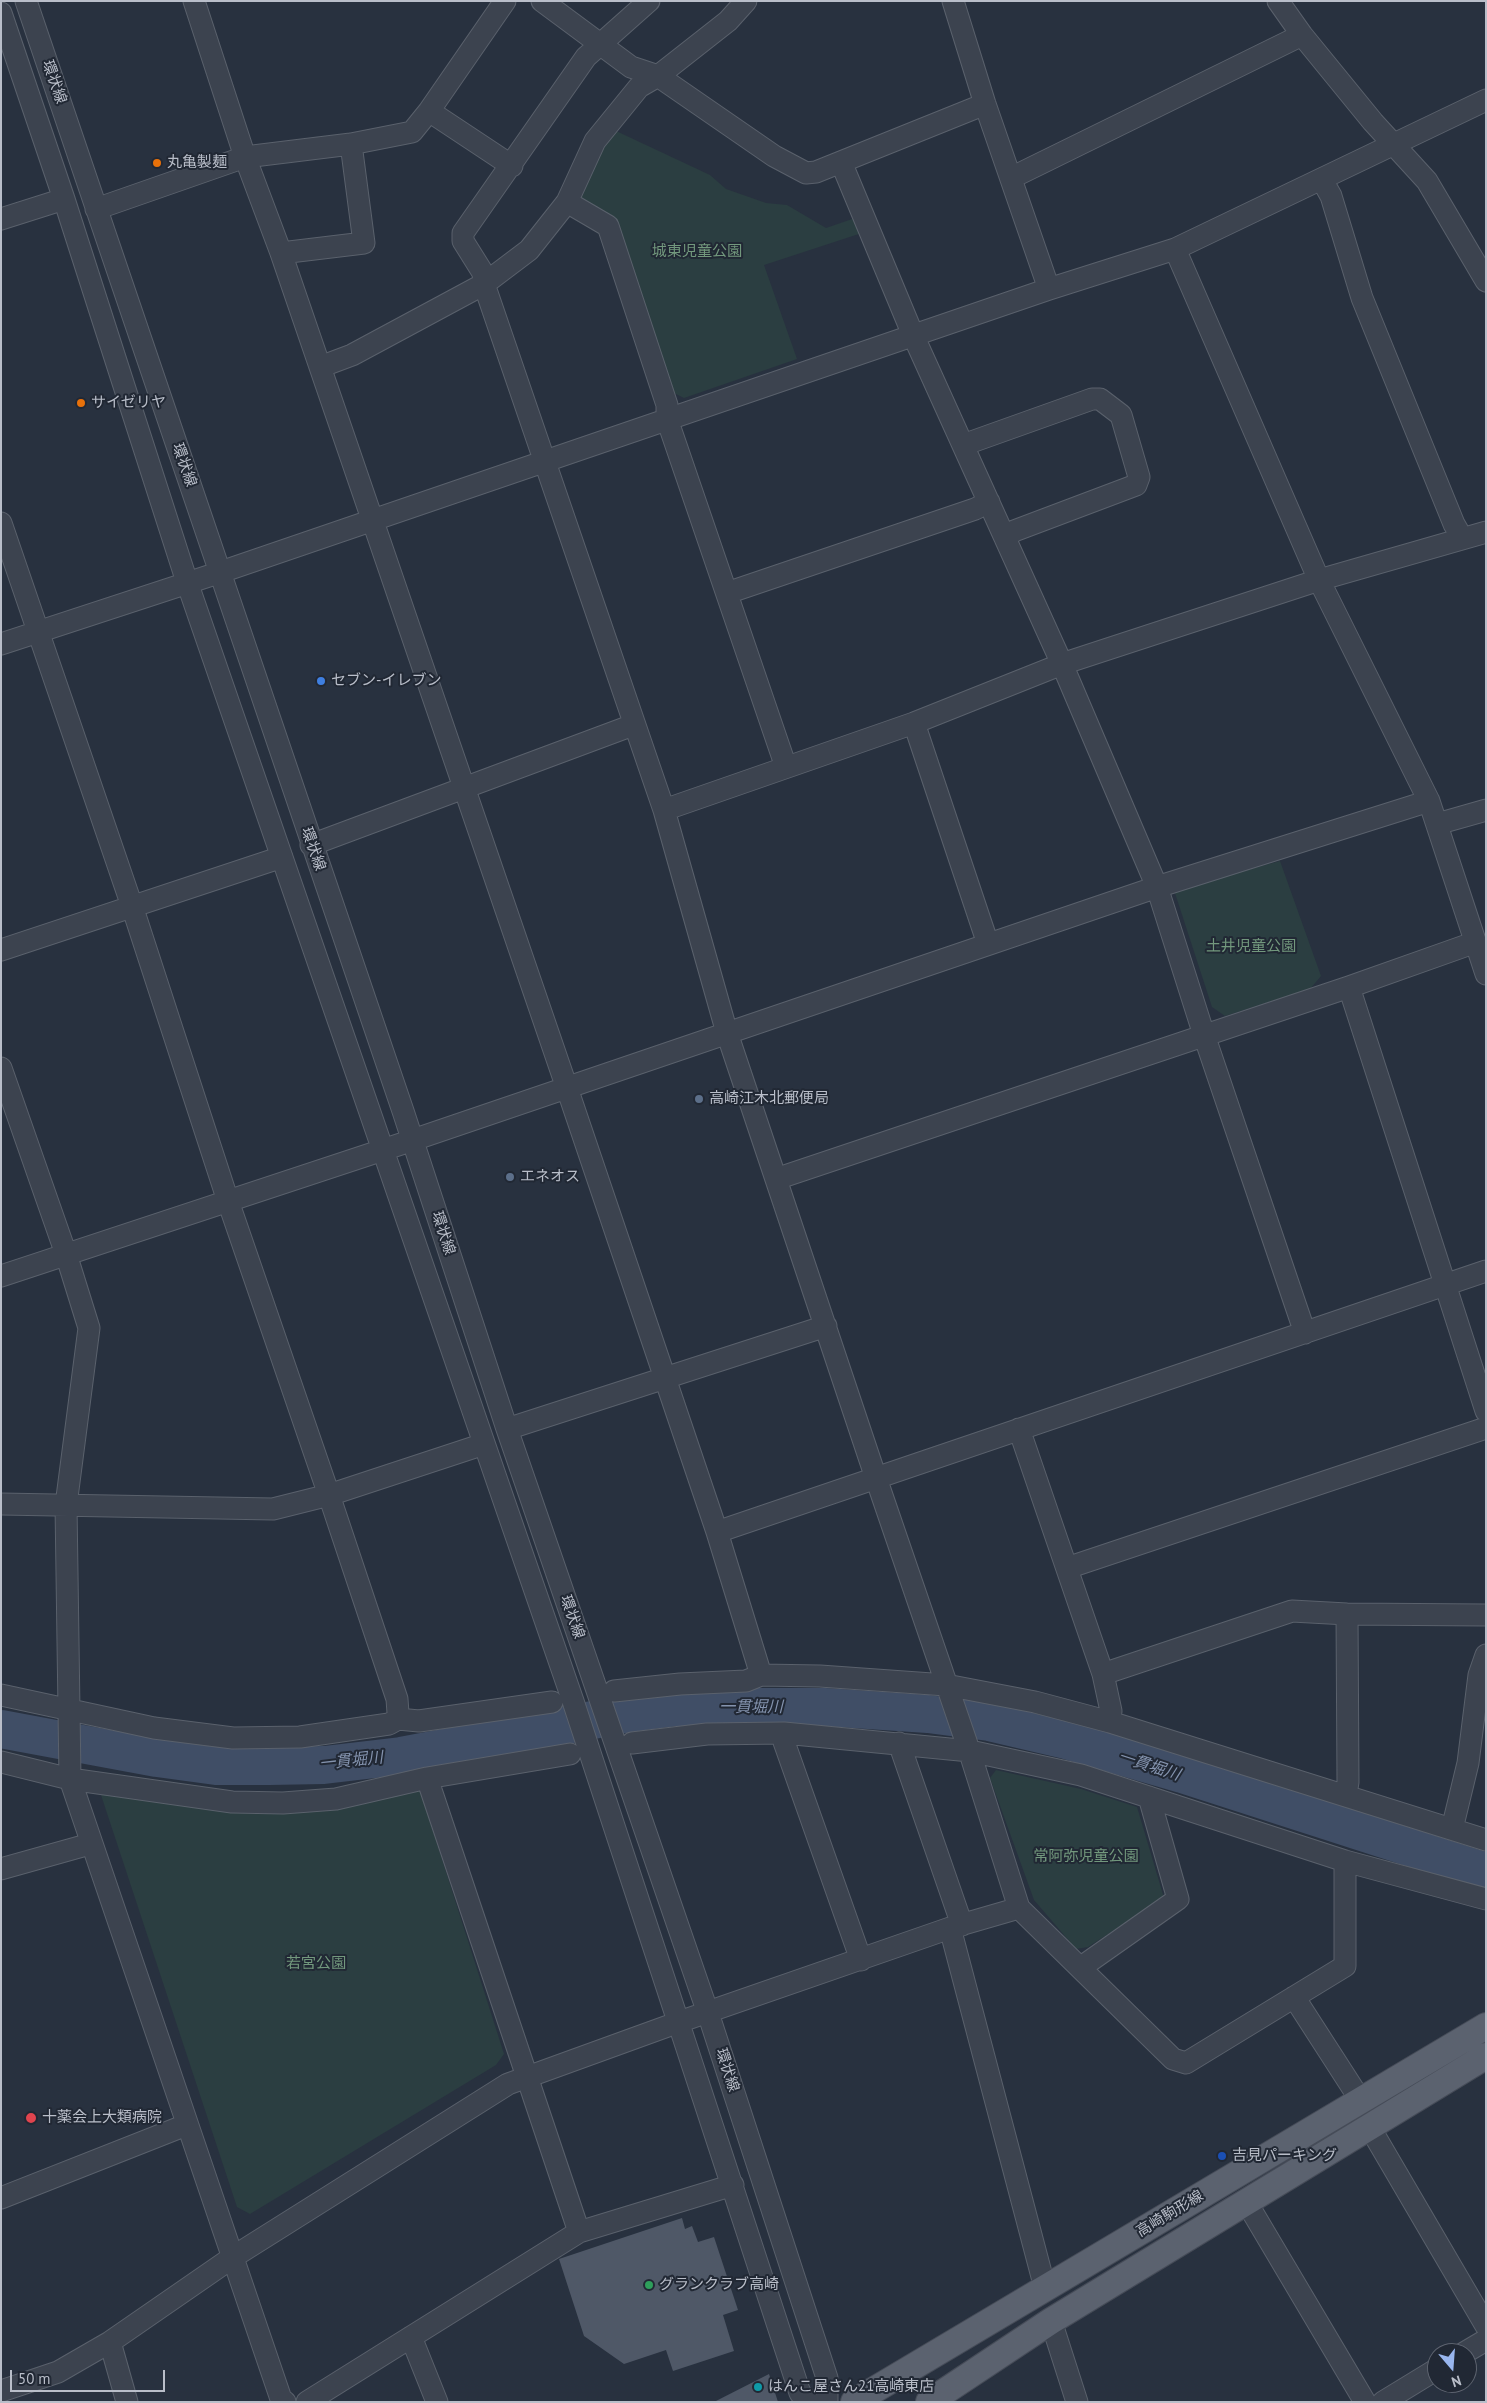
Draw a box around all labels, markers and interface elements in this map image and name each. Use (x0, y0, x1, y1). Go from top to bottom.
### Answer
street label: 環状線 (38, 58, 70, 106)
place label: 丸亀製麺 (167, 154, 227, 172)
marker: 丸亀製麺 (151, 157, 163, 169)
park label: 城東児童公園 (652, 243, 742, 261)
place label: サイゼリヤ (91, 394, 166, 412)
marker: サイゼリヤ (75, 397, 87, 409)
street label: 環状線 (168, 441, 200, 489)
place label: セブン-イレブン (331, 672, 441, 690)
marker: セブン-イレブン (315, 675, 327, 687)
street label: 環状線 (297, 825, 329, 873)
park label: 土井児童公園 (1206, 938, 1296, 956)
place label: 高崎江木北郵便局 (709, 1090, 829, 1108)
marker: 高崎江木北郵便局 (693, 1093, 705, 1105)
place label: エネオス (520, 1168, 580, 1186)
marker: エネオス (504, 1171, 516, 1183)
street label: 環状線 (427, 1209, 459, 1257)
street label: 環状線 (556, 1593, 588, 1641)
water label: 一貫堀川 (719, 1697, 783, 1717)
water label: 一貫堀川 (1116, 1747, 1182, 1785)
water label: 一貫堀川 (318, 1748, 384, 1774)
park label: 常阿弥児童公園 (1034, 1848, 1138, 1866)
park label: 若宮公園 (286, 1955, 346, 1973)
street label: 環状線 (711, 2046, 743, 2094)
place label: 十薬会上大類病院 (42, 2109, 162, 2127)
marker: 十薬会上大類病院 (24, 2111, 38, 2125)
place label: 吉見パーキング (1232, 2147, 1337, 2165)
marker: 吉見パーキング (1216, 2150, 1228, 2162)
street label: 高崎駒形線 (1133, 2187, 1207, 2241)
place label: グランクラブ高崎 (659, 2276, 779, 2294)
marker: グランクラブ高崎 (643, 2279, 655, 2291)
north arrow (1427, 2343, 1477, 2393)
scale bar (12, 2360, 168, 2392)
text: 50 m (18, 2369, 51, 2388)
text: N (1449, 2371, 1463, 2391)
place label: はんこ屋さん21高崎東店 (768, 2378, 934, 2396)
marker: はんこ屋さん21高崎東店 (752, 2381, 764, 2393)

